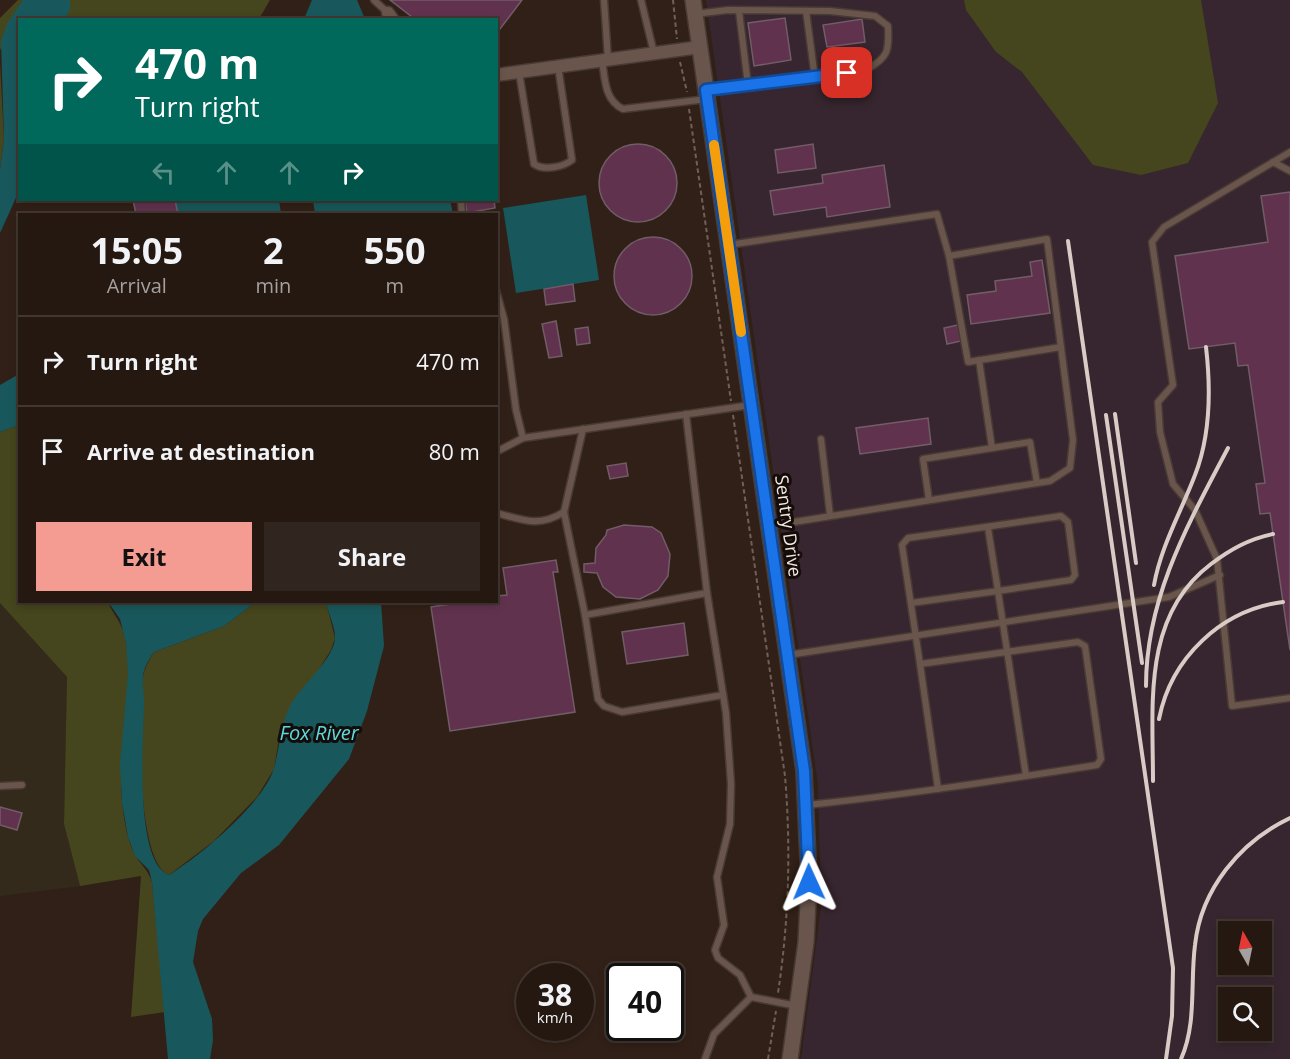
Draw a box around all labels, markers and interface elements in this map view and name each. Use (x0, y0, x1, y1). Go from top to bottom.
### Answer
text: 470 m (135, 34, 259, 91)
icon: right (36, 42, 114, 120)
pin (821, 47, 872, 98)
icon: arrive (830, 56, 863, 89)
text: Turn right (135, 88, 260, 125)
icon: left (147, 156, 180, 189)
icon: ahead (210, 156, 243, 189)
icon: ahead (273, 156, 306, 189)
icon: right (336, 156, 369, 189)
text: 15:05 (90, 226, 183, 275)
text: 2 (263, 226, 284, 275)
text: 550 (364, 226, 426, 275)
text: Arrival (107, 272, 167, 299)
text: min (255, 272, 291, 299)
text: m (385, 272, 404, 299)
icon: right (36, 345, 69, 378)
text: Turn right (87, 346, 198, 376)
text: 470 m (416, 346, 480, 376)
icon: arrive (36, 435, 69, 468)
text: Arrive at destination (87, 436, 315, 466)
text: 80 m (429, 436, 480, 466)
street label: Sentry Drive (770, 473, 808, 578)
button: Exit (36, 522, 252, 591)
button: Share (264, 522, 480, 591)
water label: Fox River (279, 719, 360, 746)
position arrow (777, 850, 841, 914)
north arrow (1218, 921, 1272, 975)
map controls (1218, 921, 1272, 1041)
speed limit sign: 40 (606, 963, 684, 1041)
text: 38 (538, 974, 572, 1015)
button: search (1218, 987, 1272, 1041)
text: km/h (537, 1007, 573, 1027)

